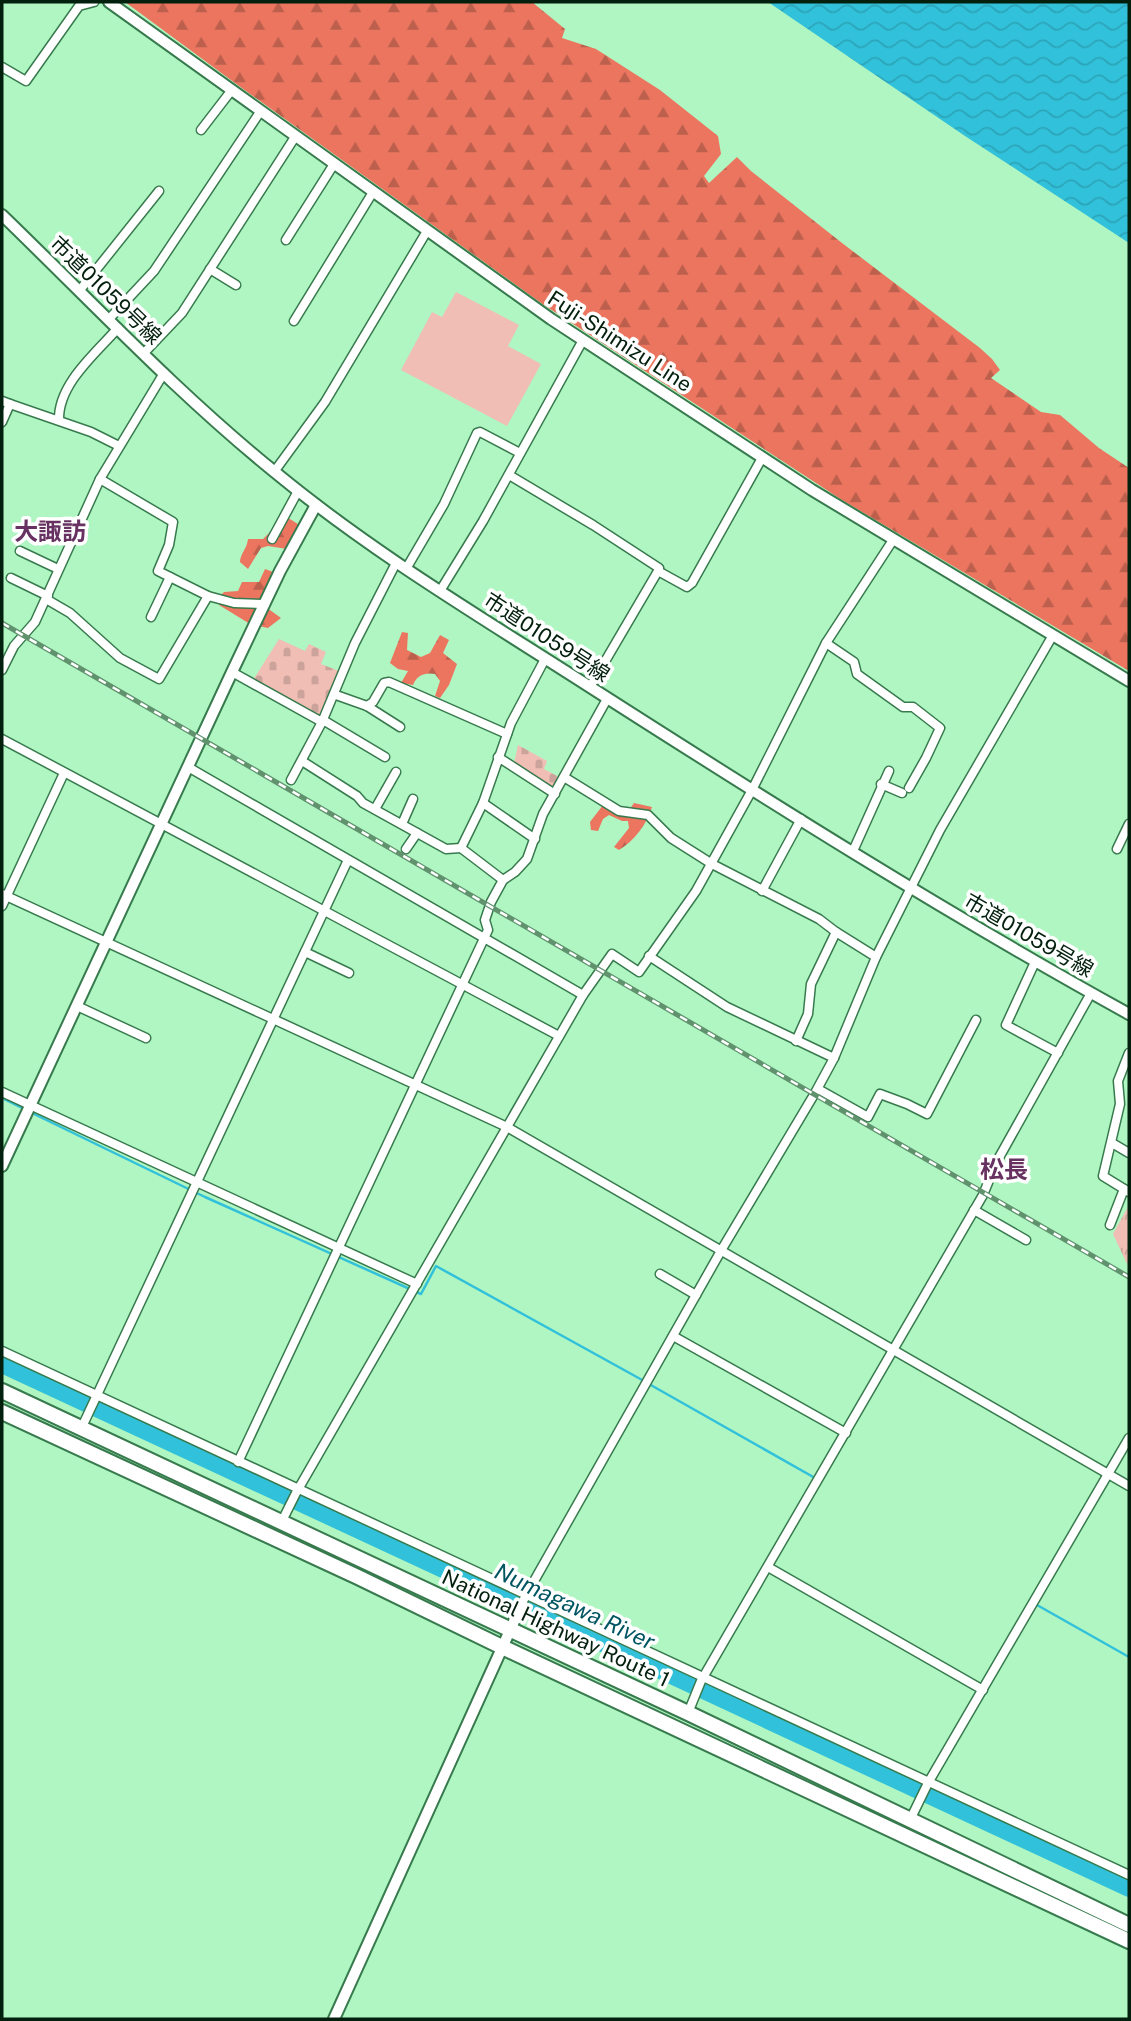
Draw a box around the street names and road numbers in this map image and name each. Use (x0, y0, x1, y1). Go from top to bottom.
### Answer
street label: 市道01059号線 (45, 231, 167, 349)
street label: Fuji-Shimizu Line (543, 285, 697, 397)
street label: 市道01059号線 (479, 587, 615, 687)
street label: 市道01059号線 (960, 888, 1098, 982)
street label: National Highway Route 1 (438, 1564, 674, 1692)

